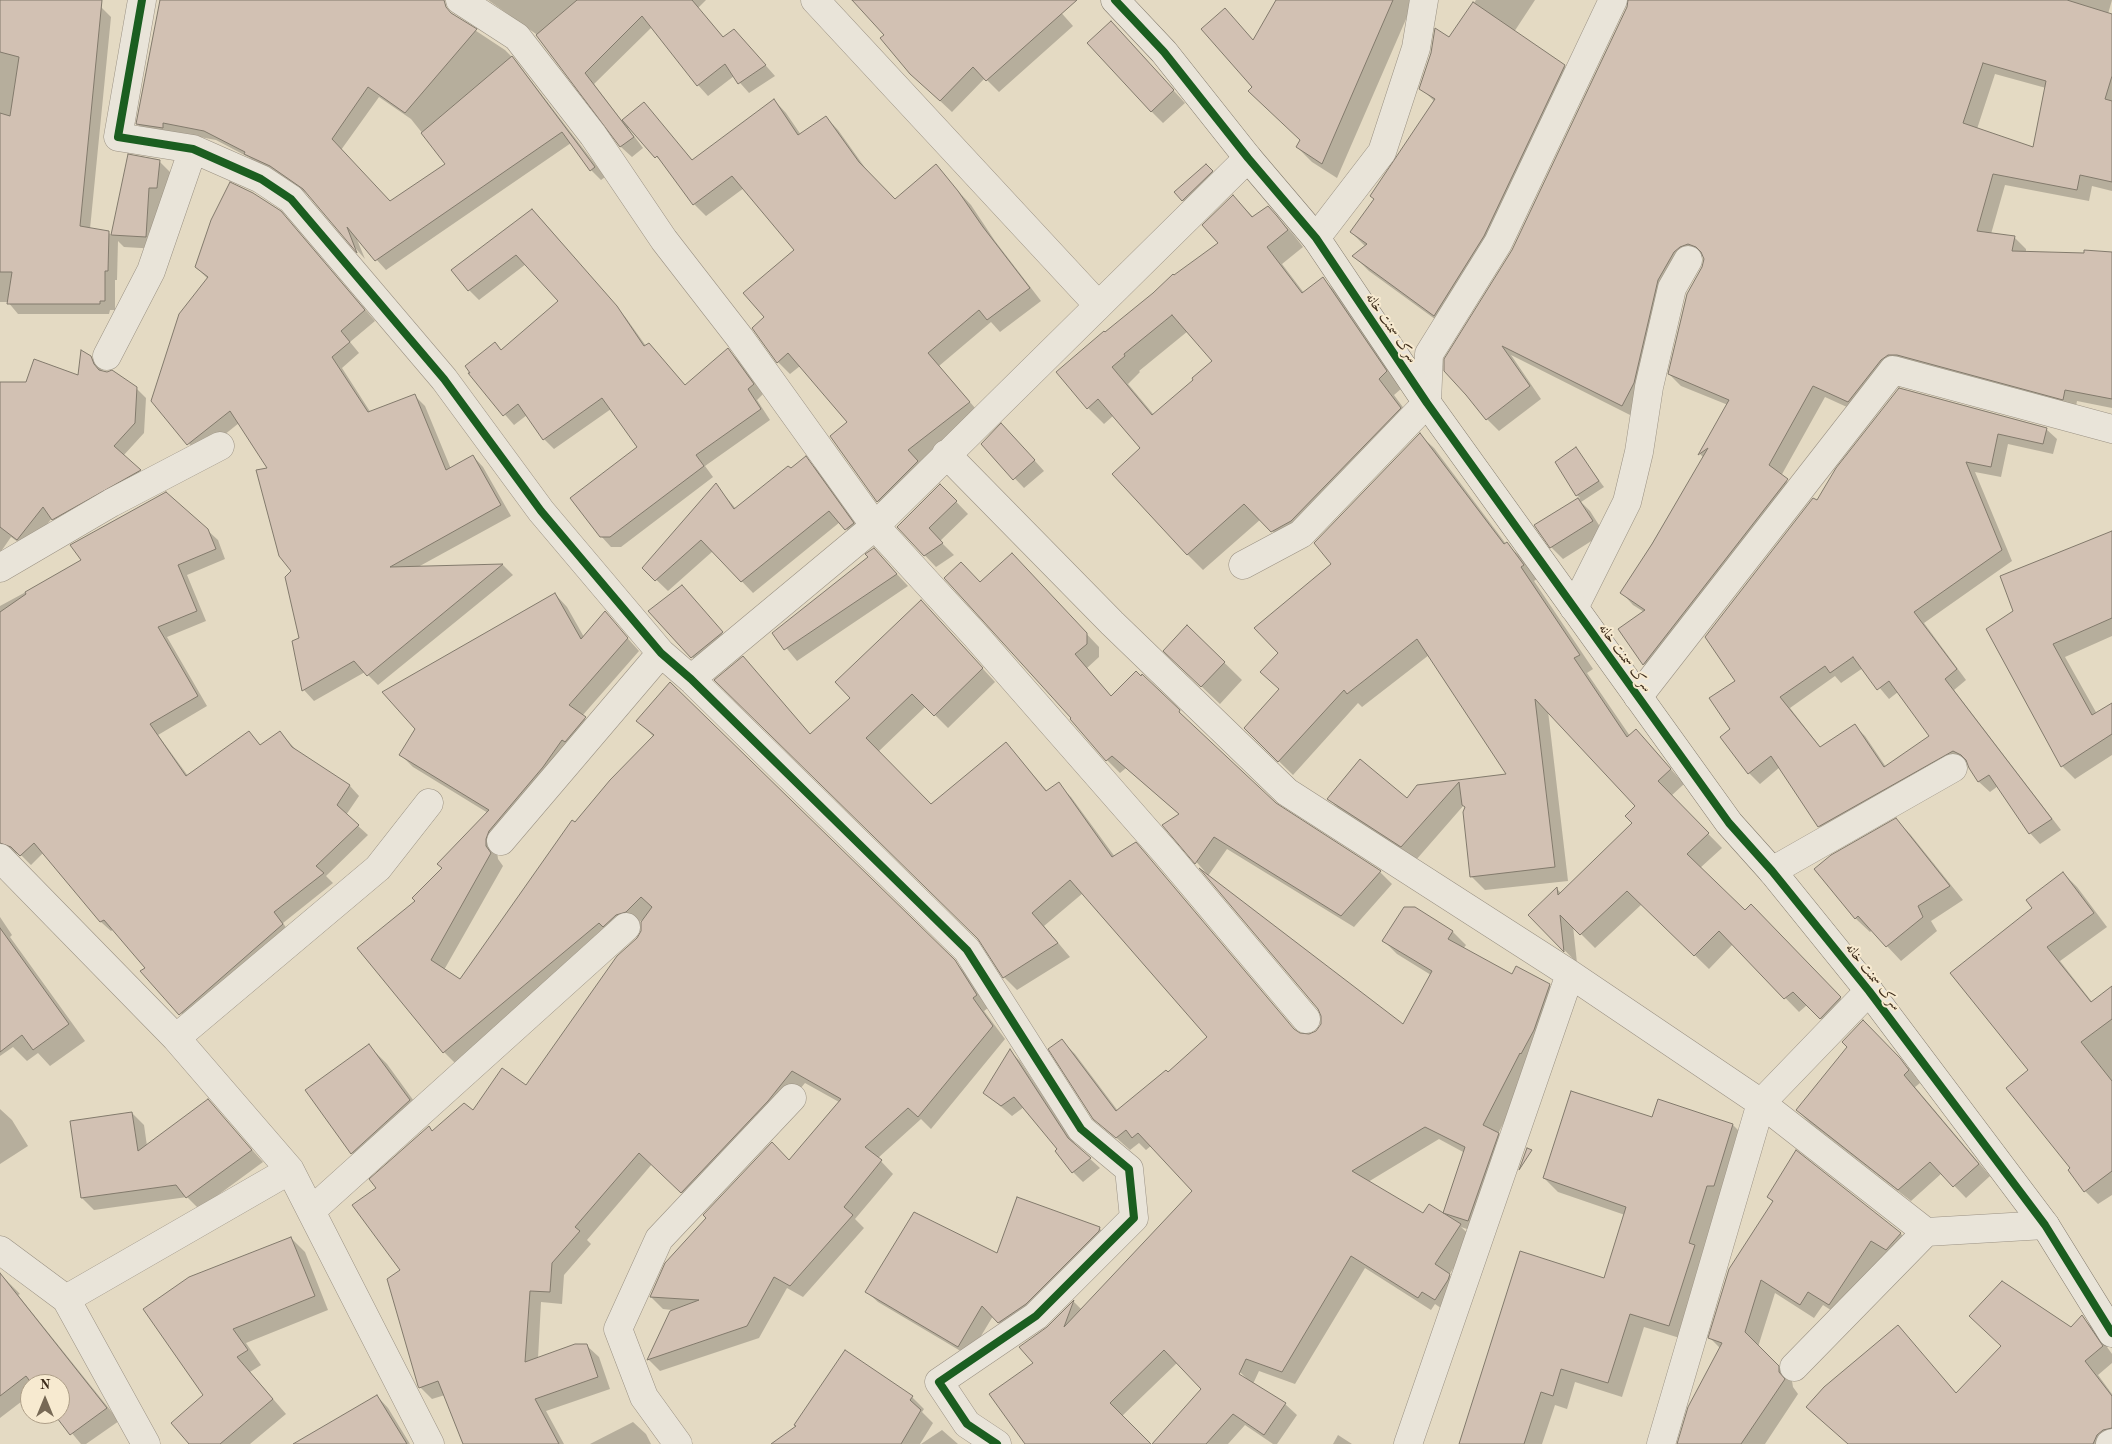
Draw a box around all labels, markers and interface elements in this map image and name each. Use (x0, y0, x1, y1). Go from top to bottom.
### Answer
street label: سرک سمنت خانه (1362, 290, 1420, 366)
street label: سرک سمنت خانه (1595, 621, 1655, 695)
street label: سرک سمنت خانه (1842, 940, 1904, 1014)
north arrow (20, 1374, 70, 1424)
text: N (40, 1378, 50, 1392)

